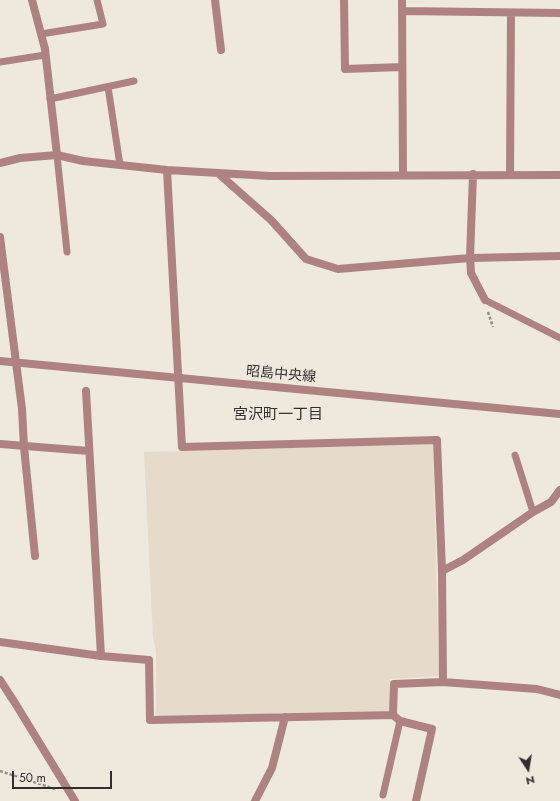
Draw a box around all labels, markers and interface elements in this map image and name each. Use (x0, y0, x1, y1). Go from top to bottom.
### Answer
street label: 昭島中央線 (245, 364, 317, 386)
district label: 宮沢町一丁目 (233, 406, 323, 424)
north arrow (508, 749, 548, 789)
scale bar (14, 763, 114, 789)
text: 50 m (19, 769, 46, 787)
text: N (525, 772, 536, 789)

